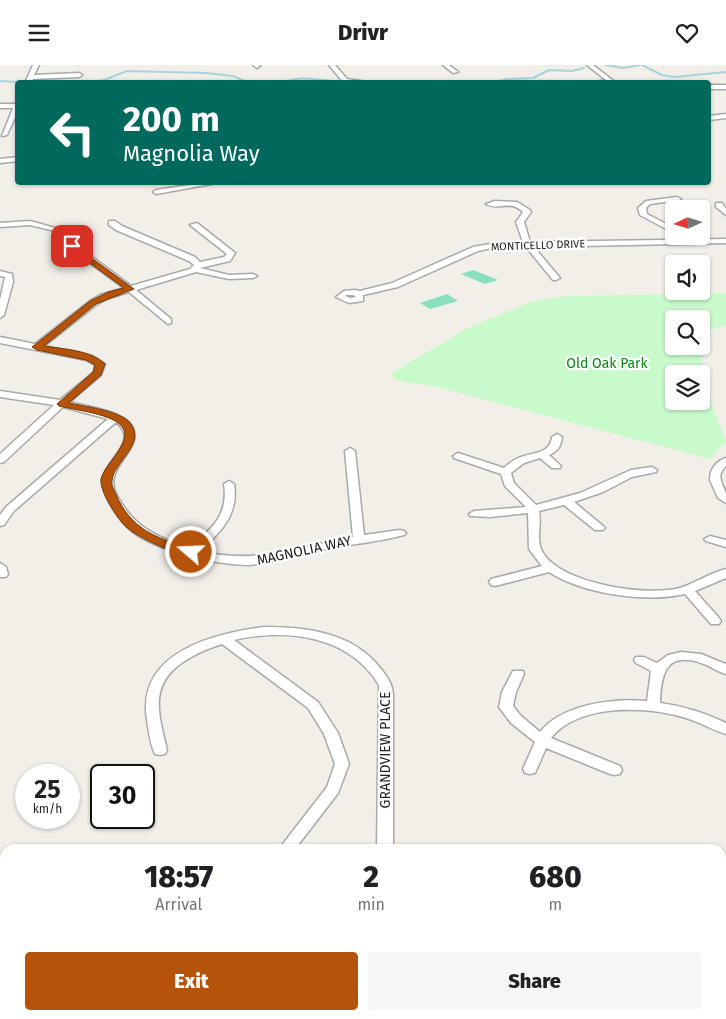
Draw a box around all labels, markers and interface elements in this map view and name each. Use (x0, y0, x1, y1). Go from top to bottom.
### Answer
icon: menu (25, 19, 53, 47)
text: Drivr (338, 19, 388, 46)
icon: heart (673, 19, 701, 47)
text: 200 m (123, 98, 220, 140)
icon: left (40, 100, 105, 165)
text: Magnolia Way (123, 140, 259, 167)
north arrow (665, 200, 710, 245)
map controls (665, 200, 710, 410)
pin (51, 225, 93, 267)
icon: arrive (58, 232, 86, 260)
street label: MONTICELLO DRIVE (491, 237, 586, 254)
button: sound (665, 255, 710, 300)
button: search (665, 310, 710, 355)
park label: Old Oak Park (566, 355, 649, 372)
button: layers (665, 365, 710, 410)
position arrow (164, 525, 216, 577)
street label: MAGNOLIA WAY (255, 532, 353, 569)
street label: GRANDVIEW PLACE (377, 692, 394, 808)
speed limit sign: 30 (90, 764, 155, 829)
text: 25 (34, 775, 61, 805)
text: km/h (33, 802, 62, 816)
text: 18:57 (144, 859, 213, 895)
text: 2 (363, 859, 379, 895)
text: 680 (529, 859, 582, 895)
text: Arrival (155, 895, 202, 914)
text: min (357, 895, 385, 914)
text: m (549, 895, 562, 914)
button: Exit (25, 952, 358, 1010)
button: Share (368, 952, 701, 1010)

